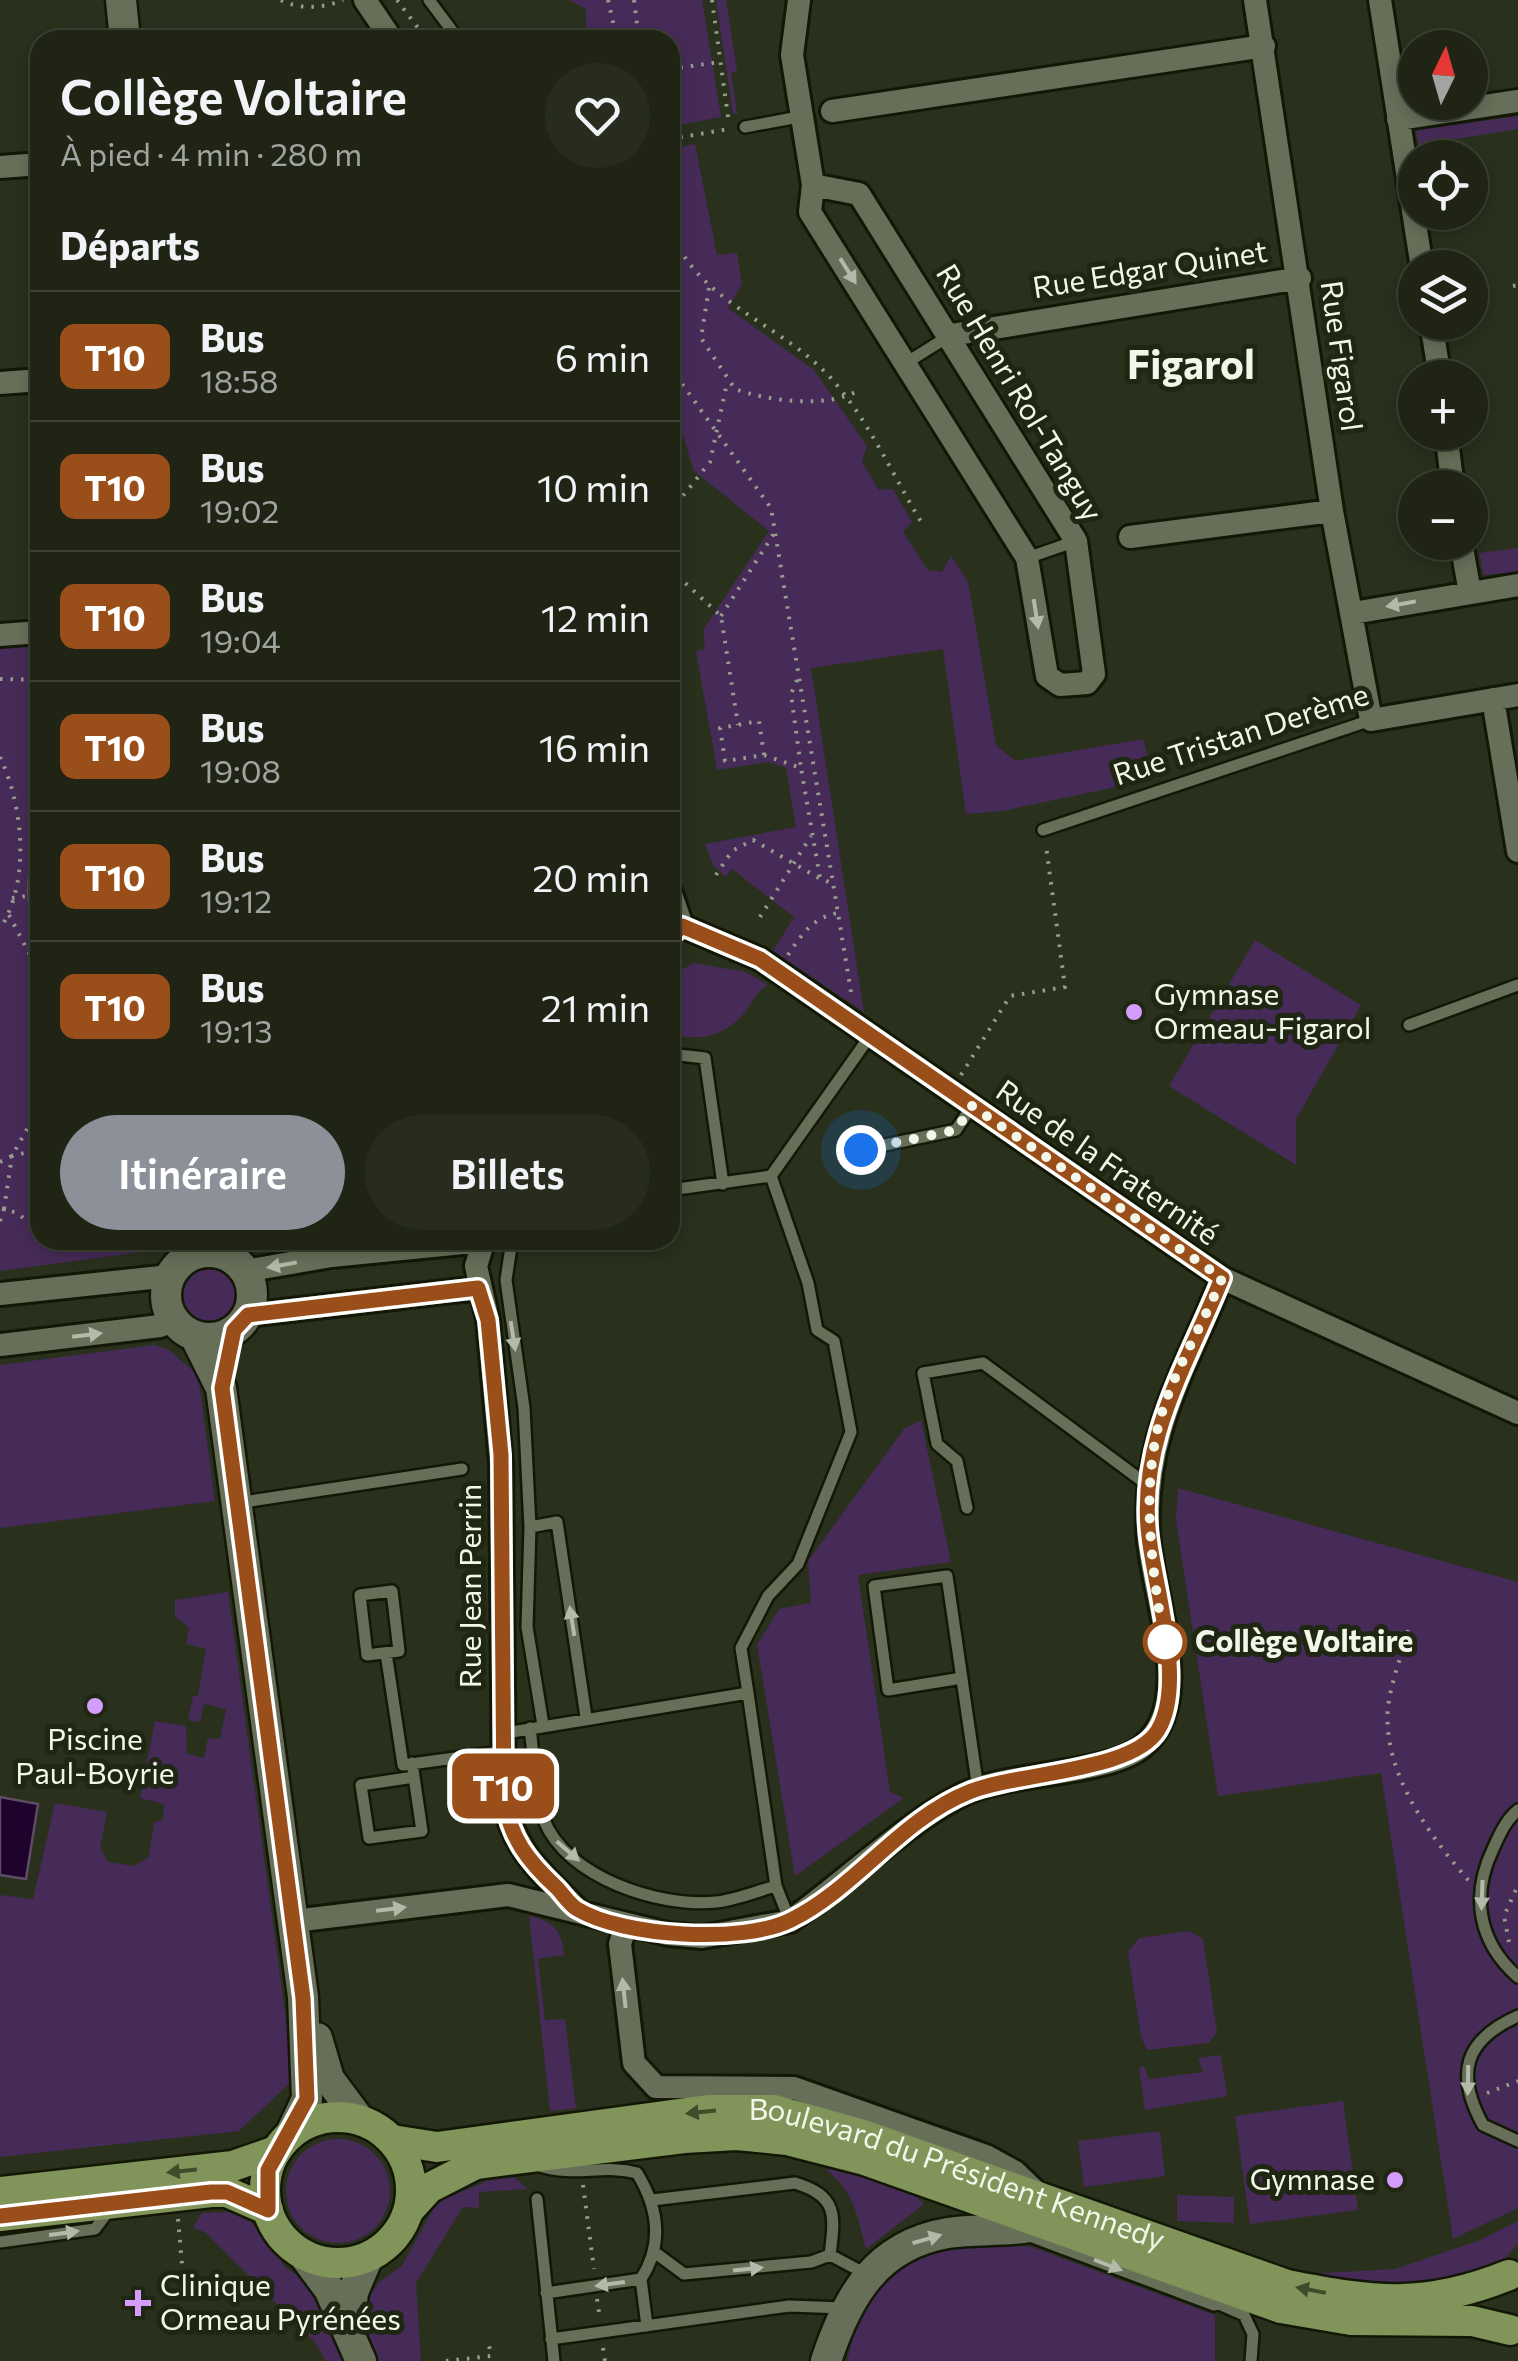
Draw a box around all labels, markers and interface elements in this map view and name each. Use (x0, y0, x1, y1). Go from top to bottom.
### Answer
north arrow (1398, 30, 1488, 120)
map controls (1398, 30, 1488, 560)
button: heart (545, 63, 650, 168)
text: Collège Voltaire (60, 66, 407, 125)
text: À pied · 4 min · 280 m (60, 133, 362, 173)
button: locate (1398, 140, 1488, 230)
text: Départs (60, 221, 200, 268)
street label: Rue Edgar Quinet (1030, 231, 1270, 304)
button: layers (1398, 250, 1488, 340)
one-way arrow (838, 257, 856, 285)
street label: Rue Henri Rol-Tanguy (930, 257, 1112, 527)
street label: Rue Figarol (1315, 278, 1372, 433)
text: Bus (200, 313, 265, 360)
text: 6 min (555, 333, 650, 380)
text: T10 (84, 335, 146, 378)
district label: Figarol (1127, 338, 1255, 387)
text: 18:58 (200, 360, 278, 400)
button: + (1398, 360, 1488, 450)
text: Bus (200, 443, 265, 490)
text: 10 min (537, 463, 650, 510)
text: T10 (84, 465, 146, 508)
button: − (1398, 470, 1488, 560)
text: 19:02 (200, 490, 279, 530)
text: Bus (200, 573, 265, 620)
text: 12 min (541, 593, 650, 640)
text: T10 (84, 595, 146, 638)
one-way arrow (1385, 597, 1416, 612)
one-way arrow (1029, 599, 1045, 630)
text: 19:04 (200, 620, 281, 660)
street label: Rue Tristan Derème (1108, 674, 1373, 791)
text: Bus (200, 703, 265, 750)
text: 16 min (539, 723, 650, 770)
text: T10 (84, 725, 146, 768)
text: 19:08 (200, 750, 281, 790)
text: Bus (200, 833, 265, 880)
text: 20 min (532, 853, 650, 900)
text: T10 (84, 855, 146, 898)
text: 19:12 (200, 880, 272, 920)
text: Bus (200, 963, 265, 1010)
place label: Gymnase Ormeau-Figarol (1154, 974, 1371, 1045)
text: 21 min (541, 983, 650, 1030)
text: T10 (84, 985, 146, 1028)
marker: Gymnase Ormeau-Figarol (1123, 1001, 1145, 1023)
text: 19:13 (200, 1010, 273, 1050)
street label: Rue de la Fraternité (990, 1070, 1227, 1252)
button: Itinéraire (60, 1115, 345, 1230)
button: Billets (365, 1115, 650, 1230)
your location (836, 1125, 886, 1175)
one-way arrow (266, 1258, 297, 1273)
one-way arrow (505, 1321, 521, 1353)
one-way arrow (72, 1326, 104, 1342)
street label: Rue Jean Perrin (450, 1484, 487, 1688)
one-way arrow (563, 1605, 579, 1636)
marker: Collège Voltaire (1144, 1621, 1186, 1663)
place label: Collège Voltaire (1195, 1621, 1413, 1658)
marker: Piscine Paul-Boyrie (84, 1695, 106, 1717)
place label: Piscine Paul-Boyrie (15, 1719, 175, 1790)
line badge: T10 (446, 1754, 560, 1818)
text: T10 (472, 1765, 534, 1808)
one-way arrow (555, 1840, 580, 1862)
one-way arrow (1473, 1880, 1489, 1911)
one-way arrow (376, 1901, 407, 1917)
one-way arrow (616, 1977, 632, 2009)
one-way arrow (1460, 2064, 1476, 2096)
street label: Boulevard du Président Kennedy (749, 2088, 1170, 2256)
one-way arrow (685, 2104, 717, 2120)
place label: Gymnase (1250, 2159, 1375, 2196)
one-way arrow (165, 2163, 197, 2179)
marker: Gymnase (1384, 2169, 1406, 2191)
one-way arrow (48, 2225, 80, 2241)
one-way arrow (912, 2230, 943, 2246)
one-way arrow (1093, 2258, 1123, 2273)
one-way arrow (732, 2261, 764, 2277)
place label: Clinique Ormeau Pyrénées (160, 2265, 401, 2336)
one-way arrow (594, 2276, 625, 2292)
one-way arrow (1296, 2281, 1327, 2297)
marker: Clinique Ormeau Pyrénées (125, 2290, 151, 2316)

